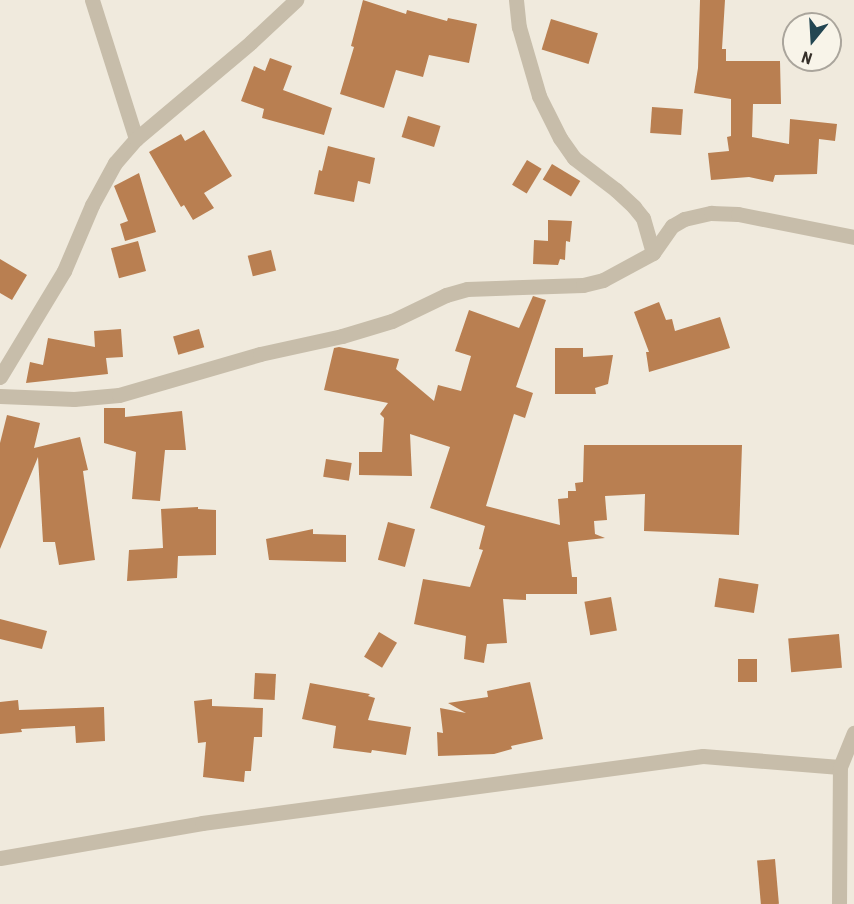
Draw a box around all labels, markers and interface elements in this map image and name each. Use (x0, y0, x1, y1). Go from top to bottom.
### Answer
north arrow (782, 12, 842, 72)
text: N (799, 47, 815, 68)

